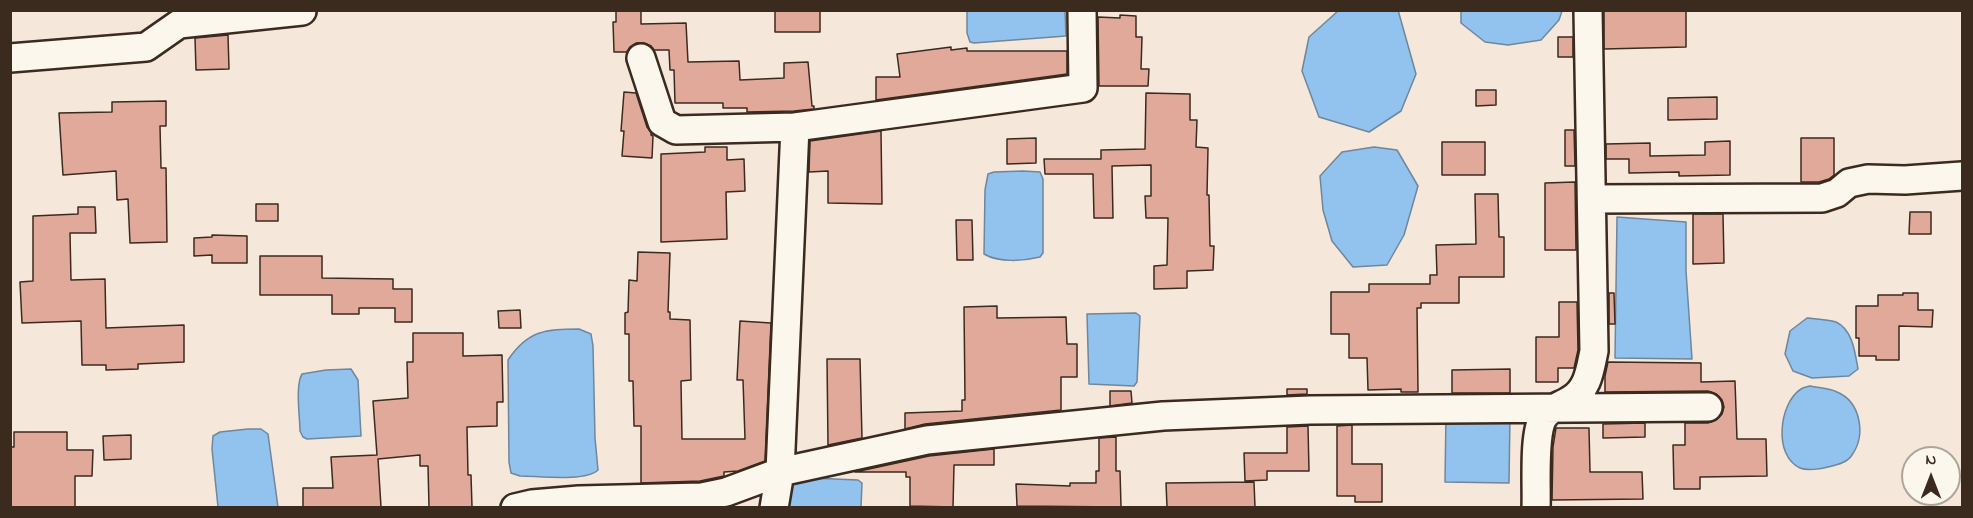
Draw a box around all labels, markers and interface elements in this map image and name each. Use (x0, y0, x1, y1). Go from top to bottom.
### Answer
north arrow (1901, 446, 1961, 506)
text: N (1926, 448, 1936, 472)

